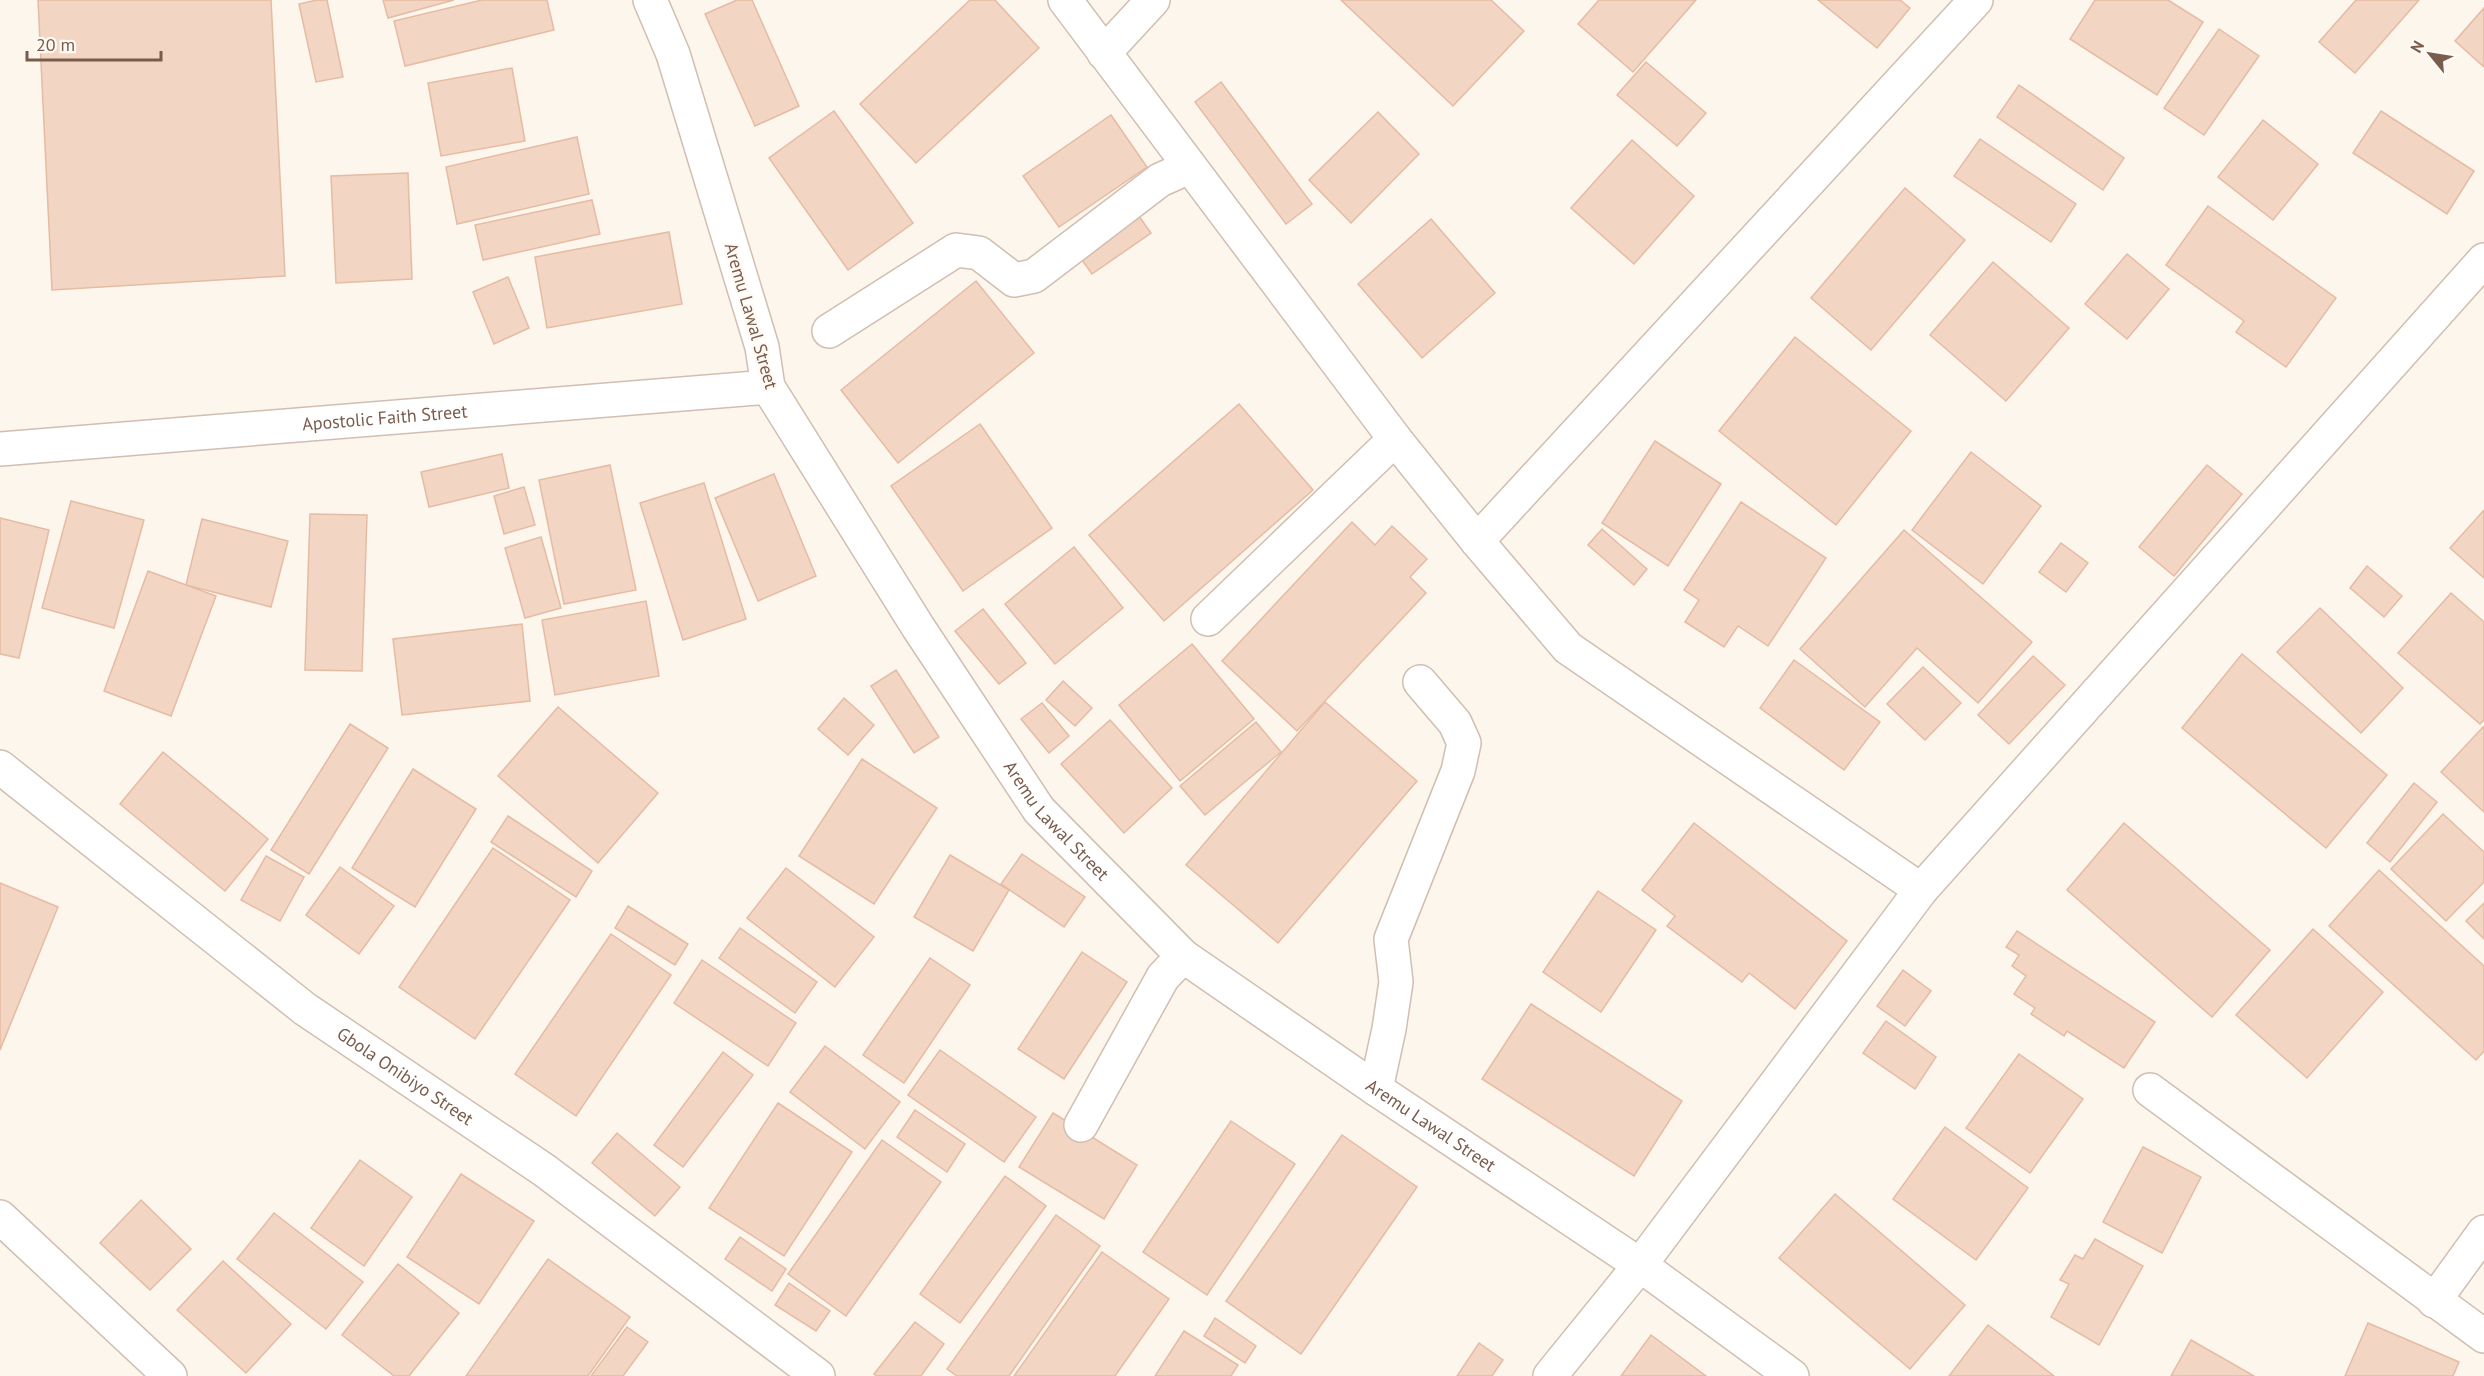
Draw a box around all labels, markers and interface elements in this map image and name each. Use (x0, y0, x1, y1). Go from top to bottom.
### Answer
scale bar (27, 24, 160, 62)
north arrow (2400, 24, 2460, 84)
text: 20 m (36, 33, 75, 56)
text: N (2406, 37, 2428, 56)
street label: Aremu Lawal Street (720, 240, 783, 392)
street label: Apostolic Faith Street (301, 399, 468, 436)
street label: Aremu Lawal Street (999, 756, 1114, 885)
street label: Gbola Onibiyo Street (333, 1022, 478, 1130)
street label: Aremu Lawal Street (1362, 1074, 1500, 1177)

